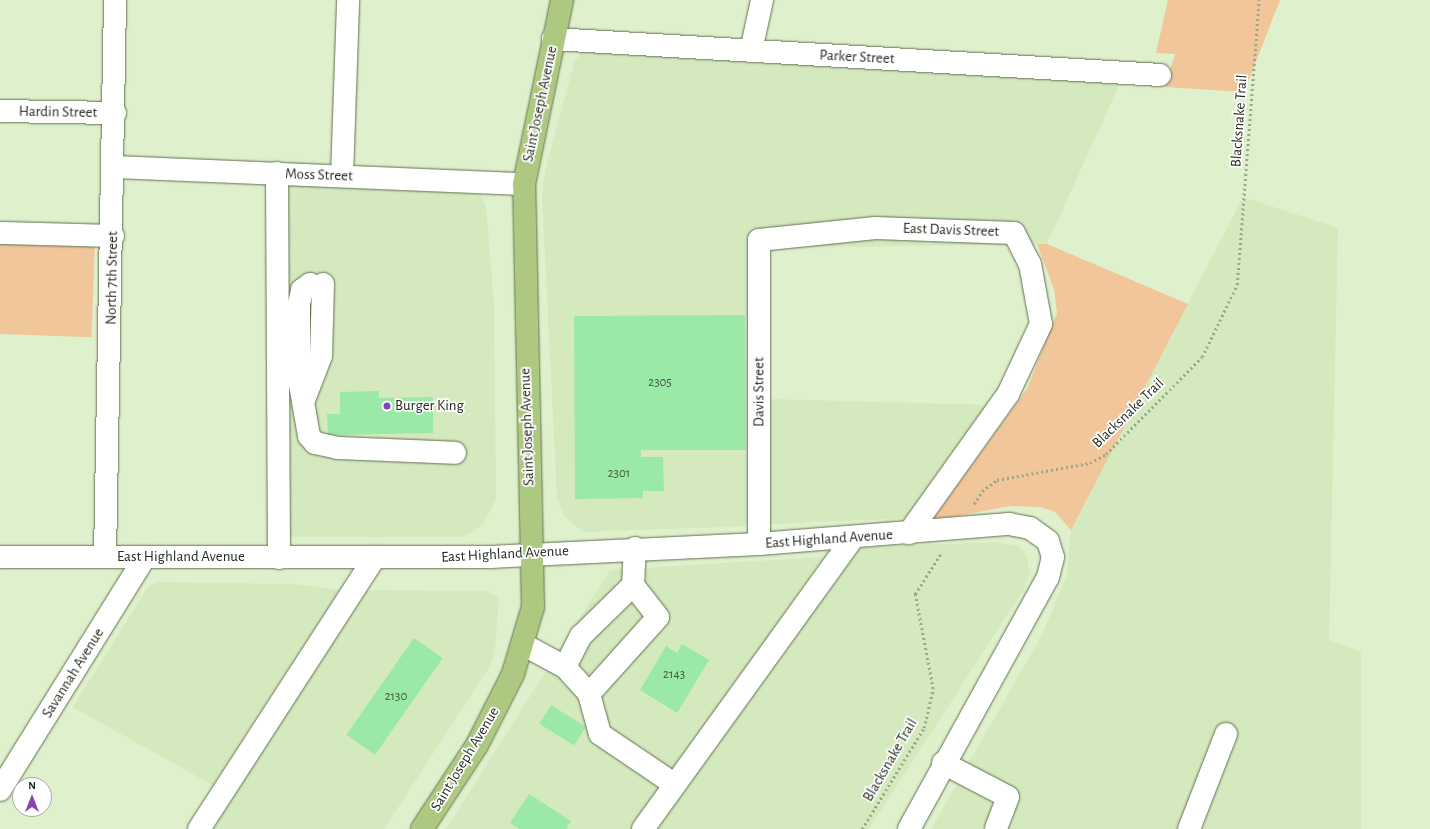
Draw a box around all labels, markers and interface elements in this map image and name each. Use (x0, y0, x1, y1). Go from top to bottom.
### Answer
street label: Saint Joseph Avenue (519, 44, 561, 164)
street label: Parker Street (819, 46, 895, 68)
street label: Blacksnake Trail (1227, 74, 1251, 168)
street label: Hardin Street (19, 102, 97, 122)
street label: Moss Street (285, 165, 353, 185)
street label: East Davis Street (903, 219, 999, 241)
street label: North 7th Street (102, 231, 122, 325)
street label: Davis Street (750, 357, 768, 427)
street label: Saint Joseph Avenue (516, 368, 538, 486)
street label: Blacksnake Trail (1088, 374, 1168, 452)
house number: 2305 (648, 375, 672, 391)
place label: Burger King (395, 397, 464, 415)
marker: Burger King (382, 401, 392, 411)
house number: 2301 (608, 466, 630, 482)
street label: East Highland Avenue (765, 526, 893, 552)
street label: East Highland Avenue (441, 542, 569, 566)
street label: East Highland Avenue (117, 548, 245, 566)
street label: Savannah Avenue (38, 625, 108, 721)
house number: 2143 (663, 667, 685, 683)
house number: 2130 (385, 689, 407, 705)
street label: Saint Joseph Avenue (427, 704, 503, 814)
street label: Blacksnake Trail (859, 715, 921, 805)
north arrow (12, 777, 52, 817)
text: N (28, 780, 36, 791)

